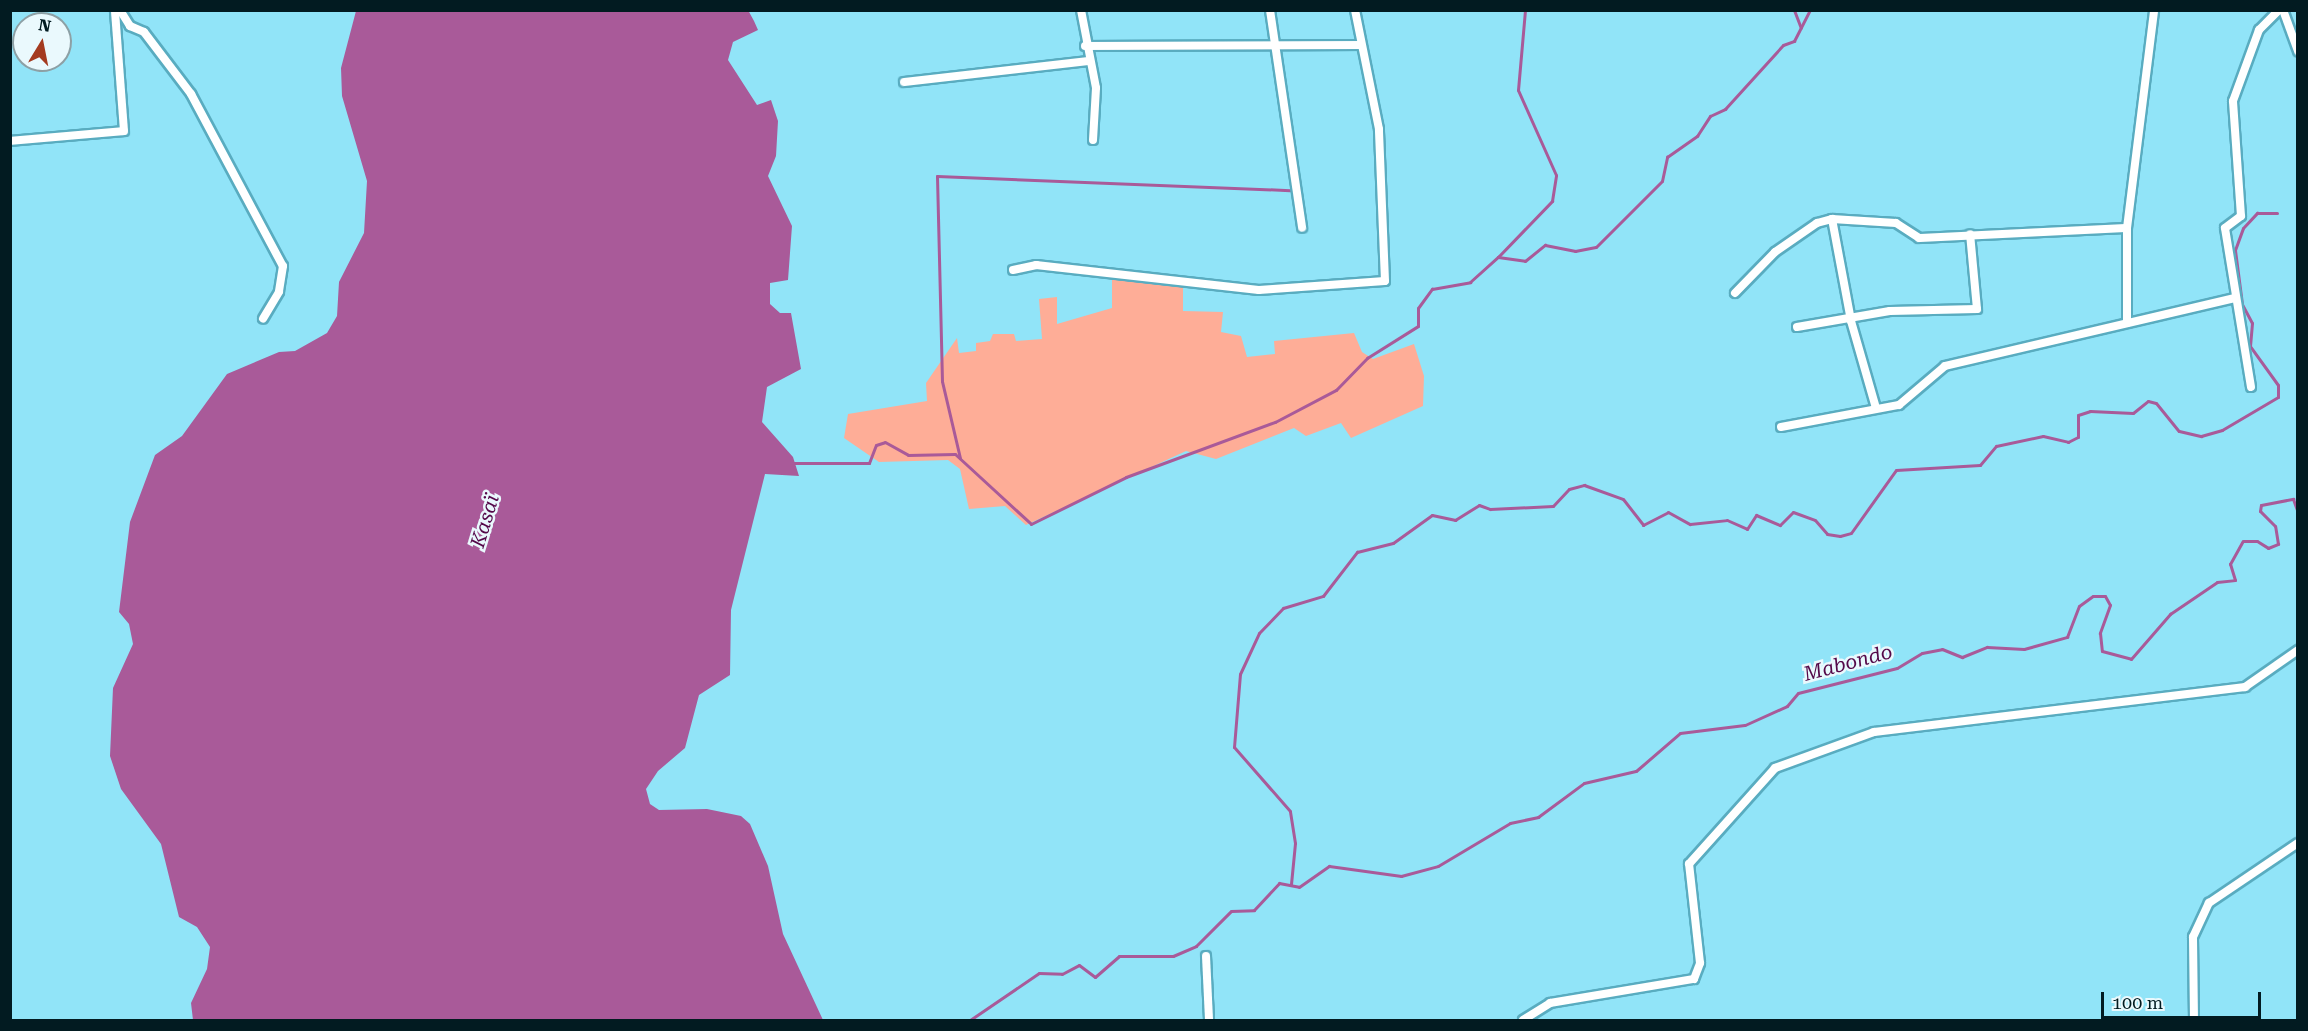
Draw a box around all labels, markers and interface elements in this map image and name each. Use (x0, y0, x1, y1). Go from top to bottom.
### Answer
north arrow (12, 12, 72, 72)
text: N (37, 15, 53, 36)
water label: Kasaï (466, 492, 504, 550)
water label: Mabondo (1801, 640, 1895, 686)
scale bar (2104, 980, 2264, 1018)
text: 100 m (2112, 992, 2163, 1013)

